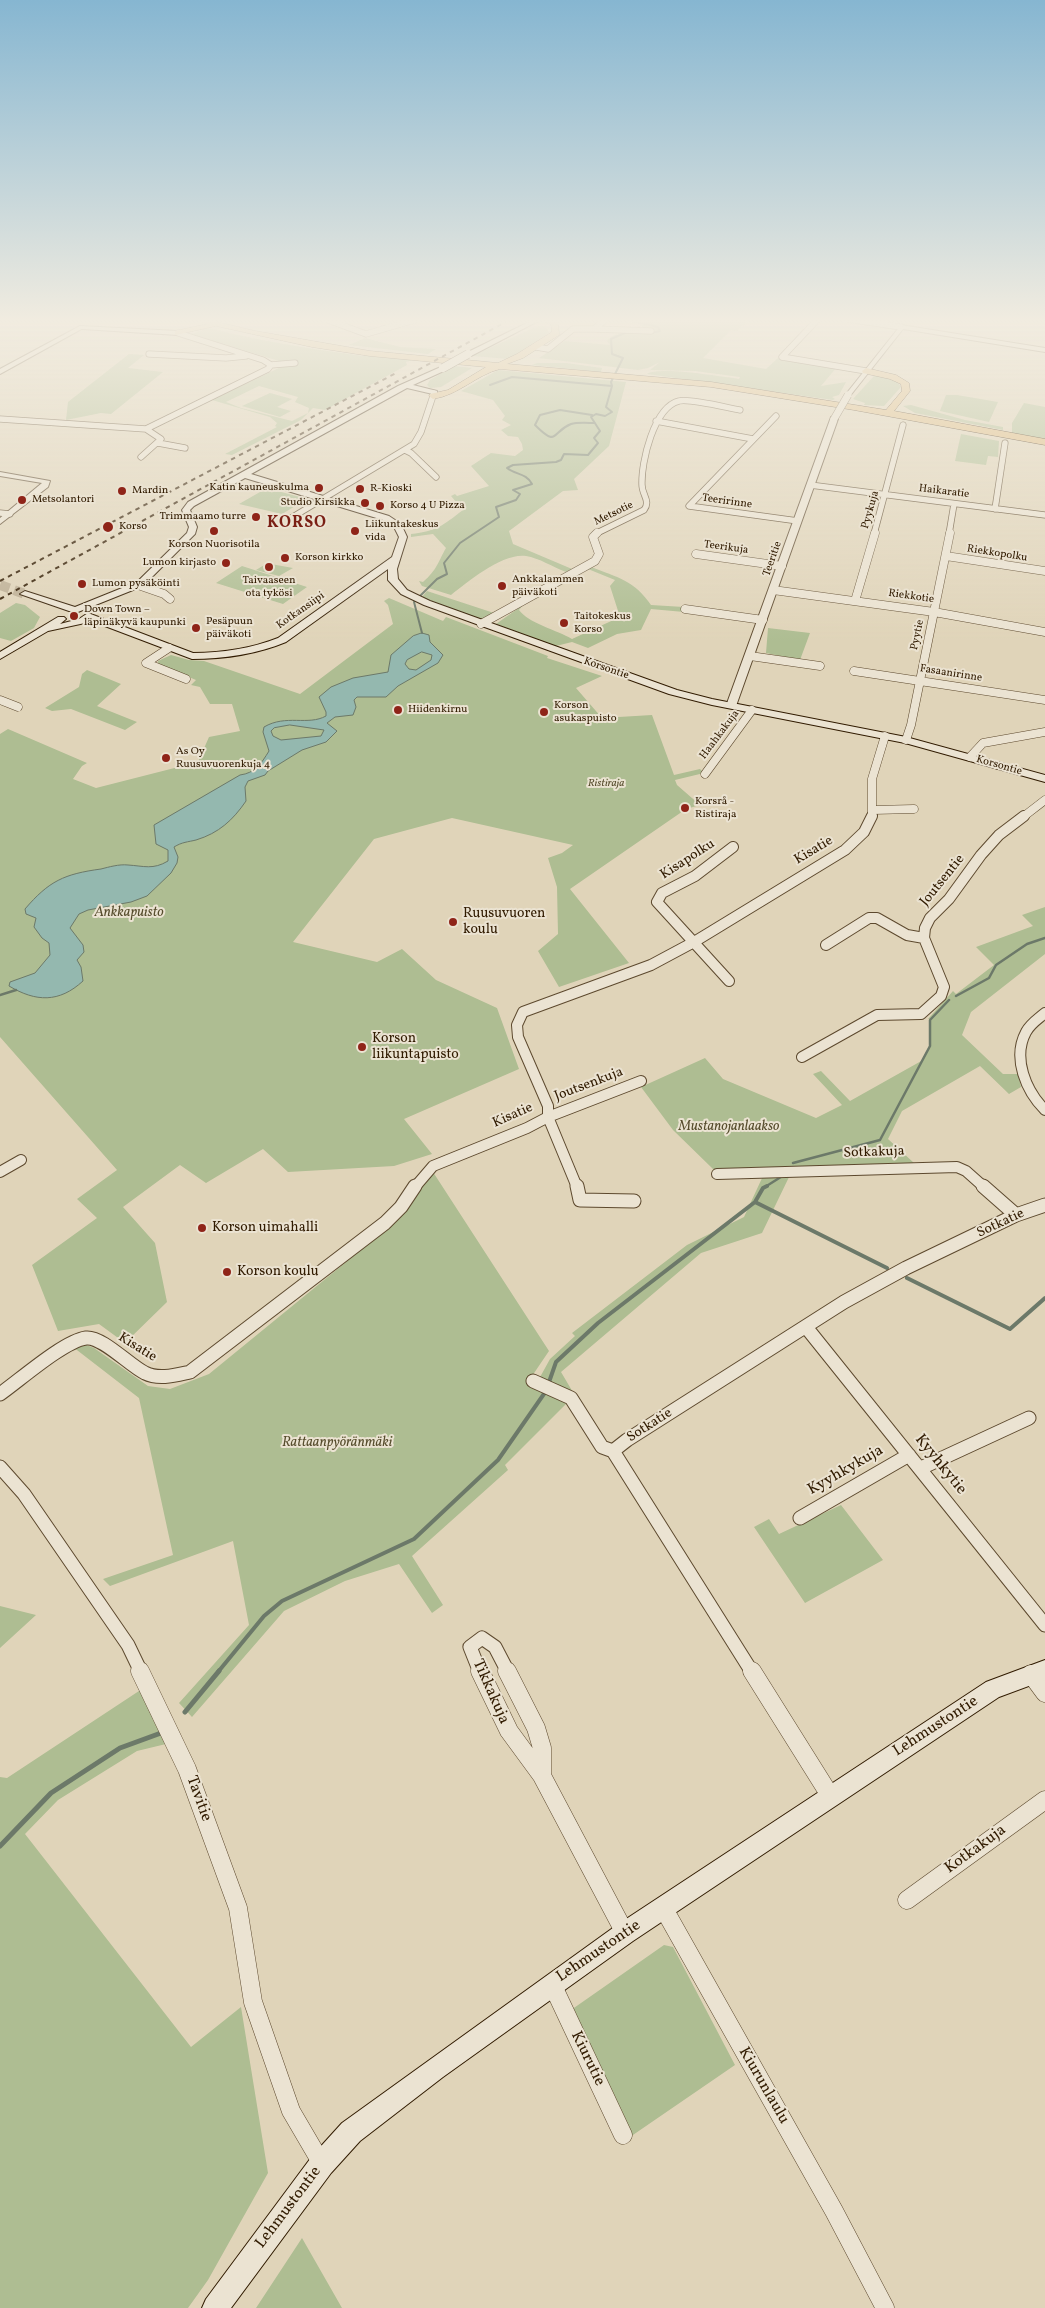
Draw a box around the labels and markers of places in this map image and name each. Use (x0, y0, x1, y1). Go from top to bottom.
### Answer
place label: Katin kauneuskulma (209, 481, 309, 495)
marker: Katin kauneuskulma (313, 482, 325, 494)
place label: R-Kioski (370, 482, 412, 496)
marker: R-Kioski (354, 483, 366, 495)
place label: Mardin (132, 484, 168, 498)
marker: Mardin (116, 485, 128, 497)
place label: Metsolantori (32, 493, 94, 507)
marker: Metsolantori (16, 494, 28, 506)
place label: Studio Kirsikka (280, 496, 355, 510)
marker: Studio Kirsikka (359, 497, 371, 509)
place label: Korso 4 U Pizza (390, 499, 465, 513)
marker: Korso 4 U Pizza (374, 500, 386, 512)
place label: Trimmaamo turre (159, 510, 246, 524)
marker: Trimmaamo turre (250, 511, 262, 523)
place label: Liikuntakeskus vida (365, 518, 439, 544)
marker: Korso (101, 520, 115, 534)
place label: Korso (119, 520, 147, 534)
marker: Korson Nuorisotila (208, 525, 220, 537)
marker: Liikuntakeskus vida (349, 525, 361, 537)
place label: Korson Nuorisotila (168, 538, 260, 552)
place label: Korson kirkko (295, 551, 363, 565)
marker: Korson kirkko (279, 552, 291, 564)
place label: Lumon kirjasto (142, 556, 216, 570)
marker: Lumon kirjasto (220, 557, 232, 569)
marker: Taivaaseen ota tykösi (263, 561, 275, 573)
place label: Ankkalammen päiväkoti (512, 573, 584, 599)
place label: Taivaaseen ota tykösi (242, 574, 296, 600)
place label: Lumon pysäköinti (92, 577, 180, 591)
marker: Lumon pysäköinti (76, 578, 88, 590)
marker: Ankkalammen päiväkoti (496, 580, 508, 592)
place label: Down Town – läpinäkyvä kaupunki (84, 603, 186, 629)
marker: Down Town – läpinäkyvä kaupunki (68, 610, 80, 622)
place label: Taitokeskus Korso (574, 610, 631, 636)
place label: Pesäpuun päiväkoti (206, 615, 253, 641)
marker: Taitokeskus Korso (558, 617, 570, 629)
marker: Pesäpuun päiväkoti (190, 622, 202, 634)
place label: Korson asukaspuisto (554, 699, 617, 725)
place label: Hiidenkirnu (408, 703, 468, 717)
marker: Hiidenkirnu (392, 704, 404, 716)
marker: Korson asukaspuisto (538, 706, 550, 718)
place label: As Oy Ruusuvuorenkuja 4 (176, 745, 270, 771)
marker: As Oy Ruusuvuorenkuja 4 (160, 752, 172, 764)
place label: Korsrå - Ristiraja (695, 795, 736, 821)
marker: Korsrå - Ristiraja (679, 802, 691, 814)
place label: Ruusuvuoren koulu (463, 906, 545, 939)
marker: Ruusuvuoren koulu (447, 916, 459, 928)
place label: Korson liikuntapuisto (372, 1031, 459, 1064)
marker: Korson liikuntapuisto (356, 1041, 368, 1053)
place label: Korson uimahalli (212, 1220, 318, 1236)
marker: Korson uimahalli (196, 1222, 208, 1234)
place label: Korson koulu (237, 1264, 319, 1280)
marker: Korson koulu (221, 1266, 233, 1278)

